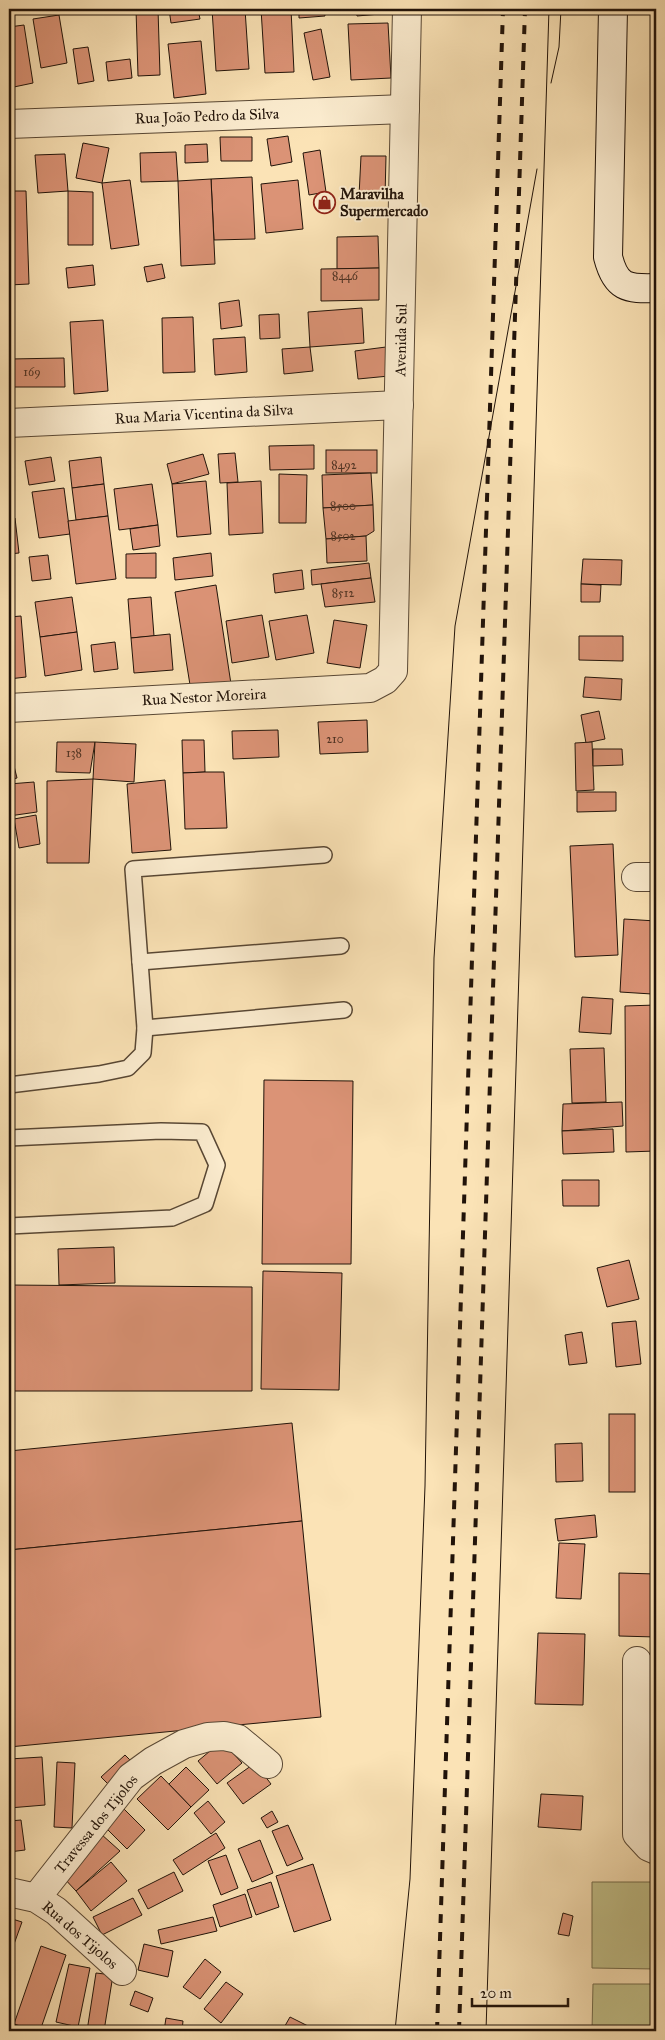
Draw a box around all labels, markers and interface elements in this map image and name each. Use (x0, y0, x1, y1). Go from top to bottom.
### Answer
street label: Rua João Pedro da Silva (135, 104, 280, 129)
place label: Maravilha Supermercado (340, 185, 429, 221)
shop icon: Maravilha Supermercado (312, 191, 336, 215)
house number: 8446 (332, 269, 359, 283)
street label: Avenida Sul (391, 303, 411, 378)
house number: 169 (23, 365, 41, 379)
street label: Rua Maria Vicentina da Silva (114, 400, 294, 428)
house number: 8492 (331, 458, 357, 472)
house number: 8500 (330, 499, 356, 513)
house number: 8502 (331, 529, 356, 543)
house number: 8512 (332, 586, 354, 600)
street label: Rua Nestor Moreira (141, 685, 267, 709)
house number: 210 (326, 732, 344, 746)
house number: 138 (66, 746, 82, 760)
street label: Travessa dos Tijolos (51, 1771, 141, 1877)
street label: Rua dos Tijolos (38, 1897, 122, 1973)
scale bar (472, 1975, 569, 2007)
text: 20 m (480, 1984, 512, 2002)

